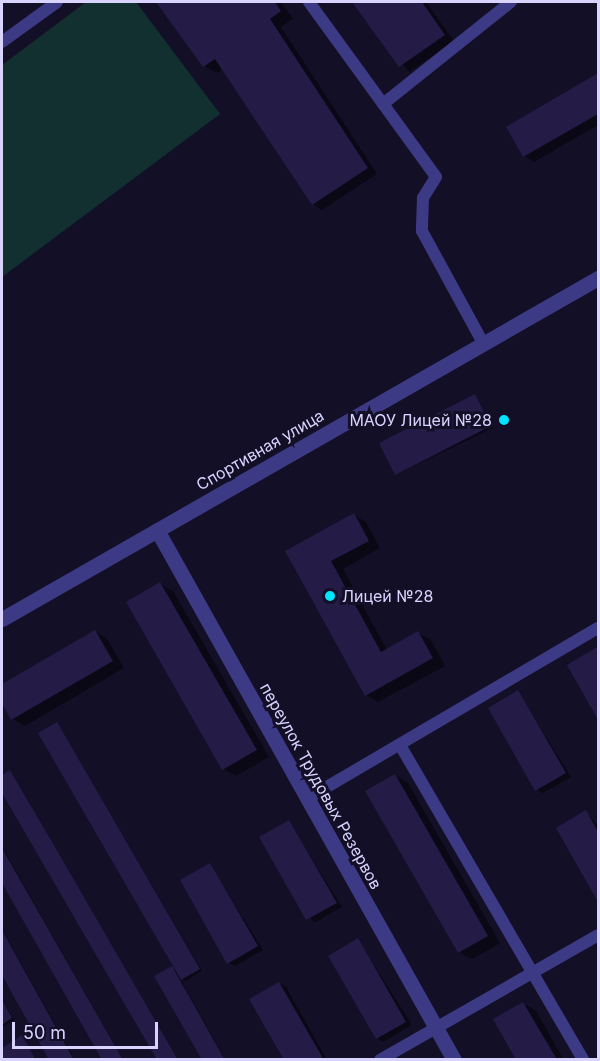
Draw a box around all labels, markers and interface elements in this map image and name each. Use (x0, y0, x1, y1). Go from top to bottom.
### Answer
street label: Спортивная улица (193, 406, 327, 494)
place label: МАОУ Лицей №28 (349, 410, 492, 430)
marker: МАОУ Лицей №28 (497, 413, 511, 427)
place label: Лицей №28 (342, 586, 433, 606)
marker: Лицей №28 (323, 589, 337, 603)
street label: переулок Трудовых Резервов (256, 680, 386, 892)
scale bar (15, 1010, 160, 1048)
text: 50 m (23, 1022, 66, 1043)

